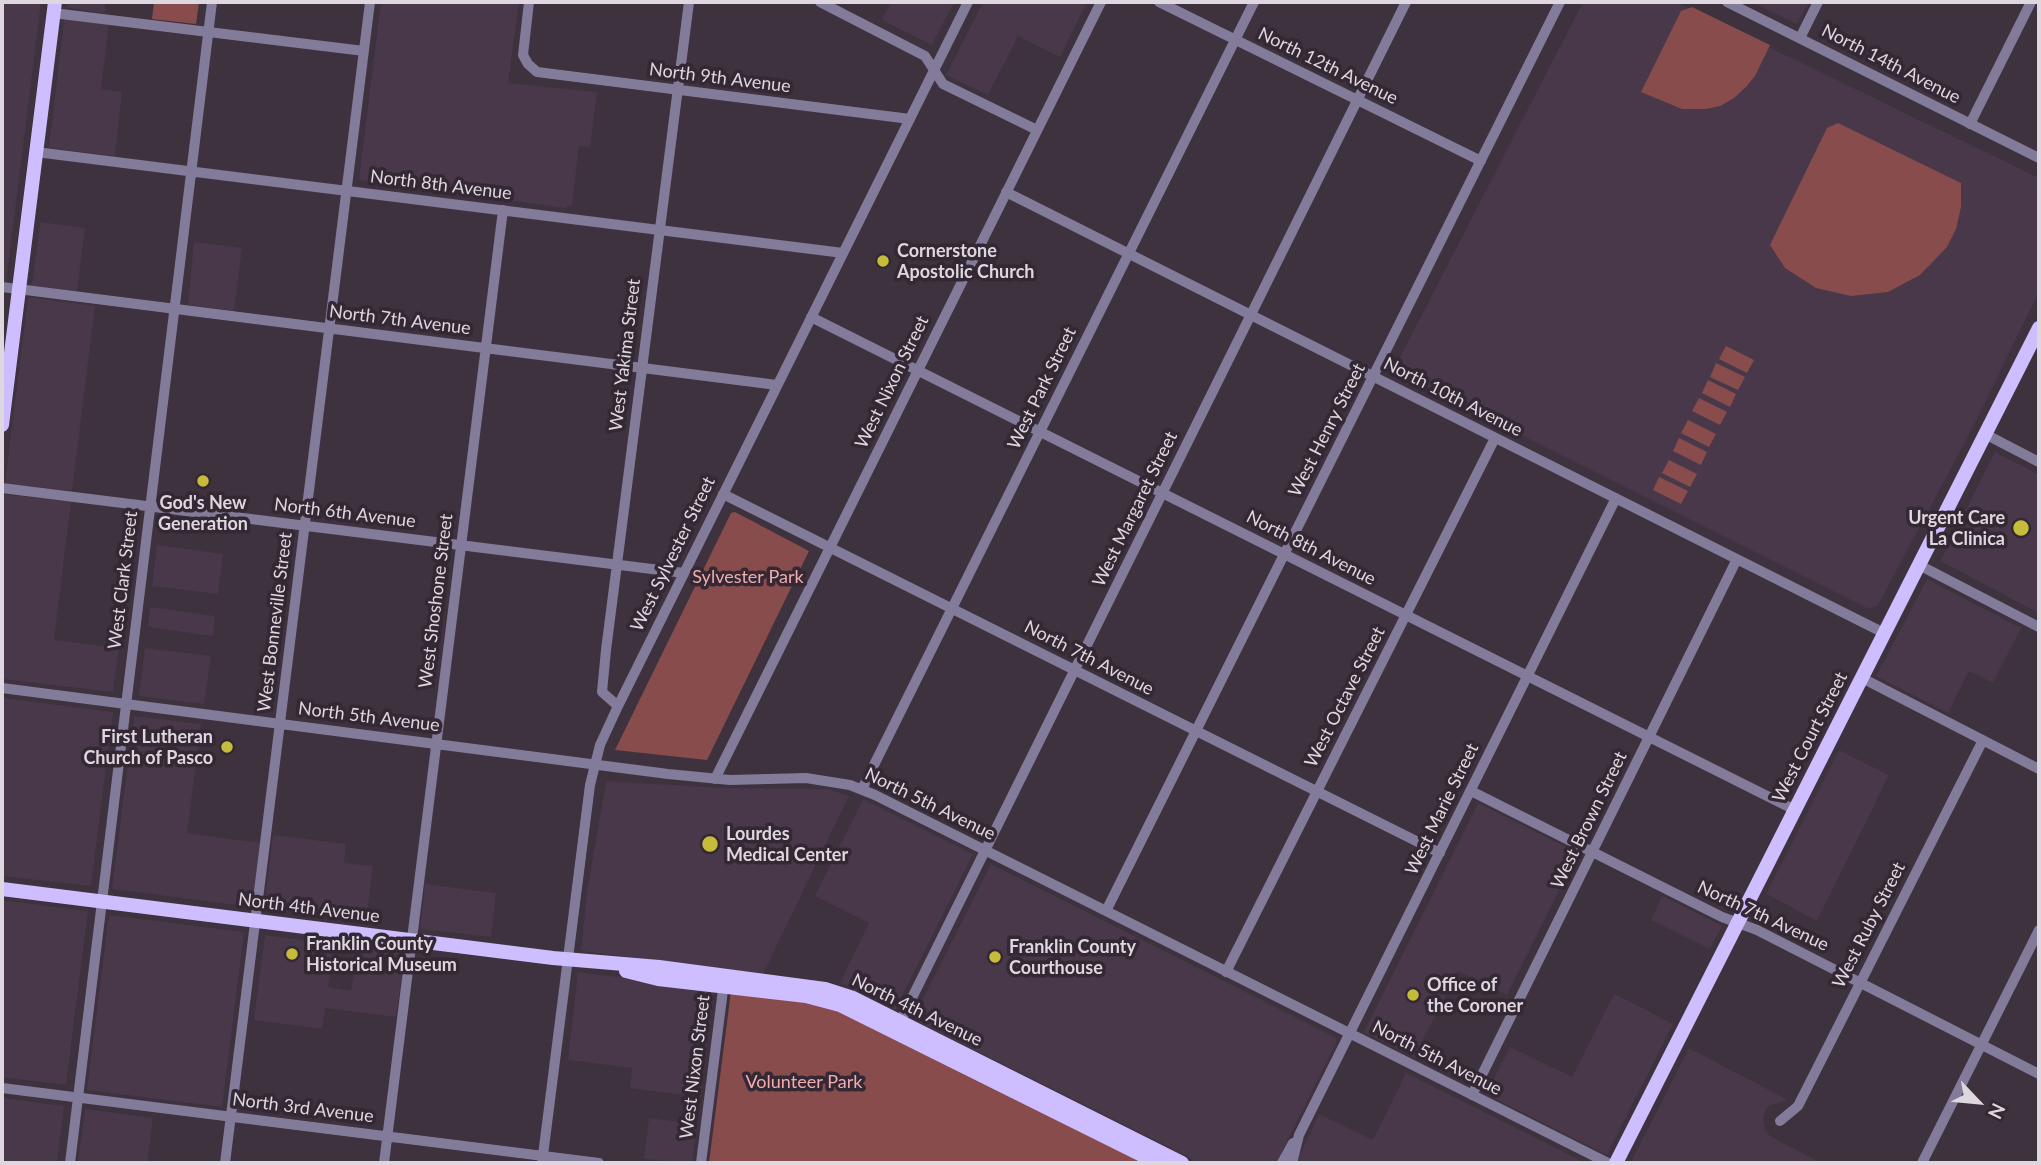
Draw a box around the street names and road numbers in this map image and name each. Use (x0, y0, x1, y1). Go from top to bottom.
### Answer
street label: North 14th Avenue (1818, 20, 1964, 108)
street label: North 12th Avenue (1255, 23, 1401, 109)
street label: North 9th Avenue (648, 59, 792, 97)
street label: North 8th Avenue (369, 166, 513, 204)
street label: West Yakima Street (605, 278, 645, 432)
street label: North 7th Avenue (328, 301, 472, 339)
street label: West Nixon Street (851, 312, 933, 452)
street label: West Park Street (1003, 323, 1081, 453)
street label: North 10th Avenue (1380, 353, 1526, 441)
street label: West Henry Street (1284, 360, 1370, 500)
street label: West Margaret Street (1088, 428, 1182, 590)
street label: West Sylvester Street (626, 473, 720, 635)
street label: North 6th Avenue (273, 494, 417, 532)
street label: North 8th Avenue (1243, 506, 1379, 590)
street label: West Clark Street (104, 510, 142, 650)
street label: West Shoshone Street (415, 513, 457, 689)
street label: West Bonneville Street (253, 531, 297, 713)
street label: North 7th Avenue (1021, 616, 1157, 700)
street label: West Octave Street (1300, 623, 1390, 771)
street label: West Court Street (1768, 668, 1852, 806)
street label: North 5th Avenue (297, 698, 441, 736)
street label: West Marie Street (1401, 740, 1483, 878)
street label: West Brown Street (1546, 748, 1632, 892)
street label: North 5th Avenue (861, 763, 999, 845)
street label: West Ruby Street (1828, 859, 1910, 991)
street label: North 7th Avenue (1694, 876, 1832, 956)
street label: North 4th Avenue (237, 889, 381, 927)
street label: North 4th Avenue (848, 969, 986, 1051)
street label: West Nixon Street (675, 994, 715, 1140)
street label: North 5th Avenue (1369, 1016, 1505, 1100)
street label: North 3rd Avenue (231, 1089, 375, 1127)

